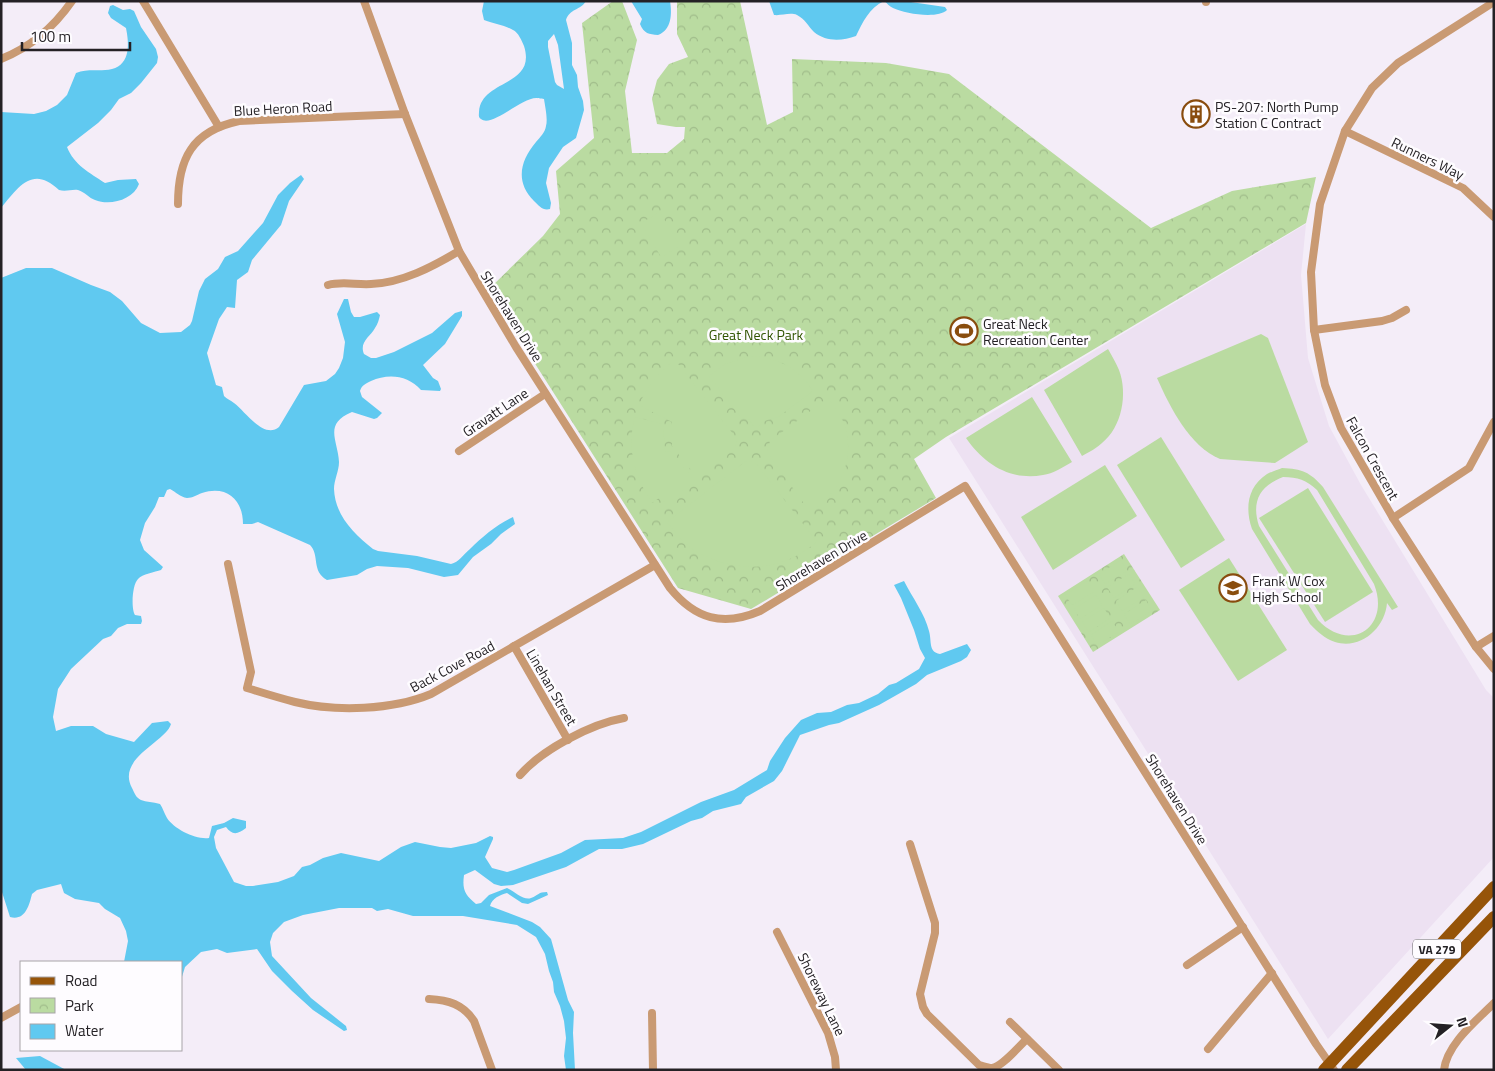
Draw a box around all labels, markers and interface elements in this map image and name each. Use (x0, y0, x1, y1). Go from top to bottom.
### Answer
scale bar (22, 20, 130, 52)
text: 100 m (30, 25, 71, 48)
street label: Blue Heron Road (233, 95, 333, 121)
place label: PS-207: North Pump Station C Contract (1215, 96, 1339, 133)
building icon: PS-207: North Pump Station C Contract (1181, 99, 1211, 129)
street label: Runners Way (1388, 131, 1468, 185)
street label: Shorehaven Drive (476, 266, 548, 366)
place label: Great Neck Recreation Center (983, 313, 1088, 350)
sports icon: Great Neck Recreation Center (949, 316, 979, 346)
park label: Great Neck Park (709, 324, 804, 345)
street label: Gravatt Lane (458, 382, 532, 442)
street label: Falcon Crescent (1341, 412, 1405, 504)
street label: Shorehaven Drive (771, 524, 871, 596)
place label: Frank W Cox High School (1252, 570, 1325, 607)
school or university icon: Frank W Cox High School (1218, 573, 1248, 603)
street label: Back Cove Road (406, 635, 498, 697)
street label: Linehan Street (522, 645, 583, 729)
street label: Shorehaven Drive (1141, 749, 1213, 849)
road number: VA 279 (1413, 940, 1461, 959)
street label: Shoreway Lane (793, 949, 851, 1039)
legend (20, 961, 182, 1051)
text: Road (65, 969, 97, 992)
text: Park (65, 994, 94, 1017)
north arrow (1425, 1001, 1475, 1051)
text: N (1451, 1014, 1474, 1030)
text: Water (65, 1019, 104, 1042)

